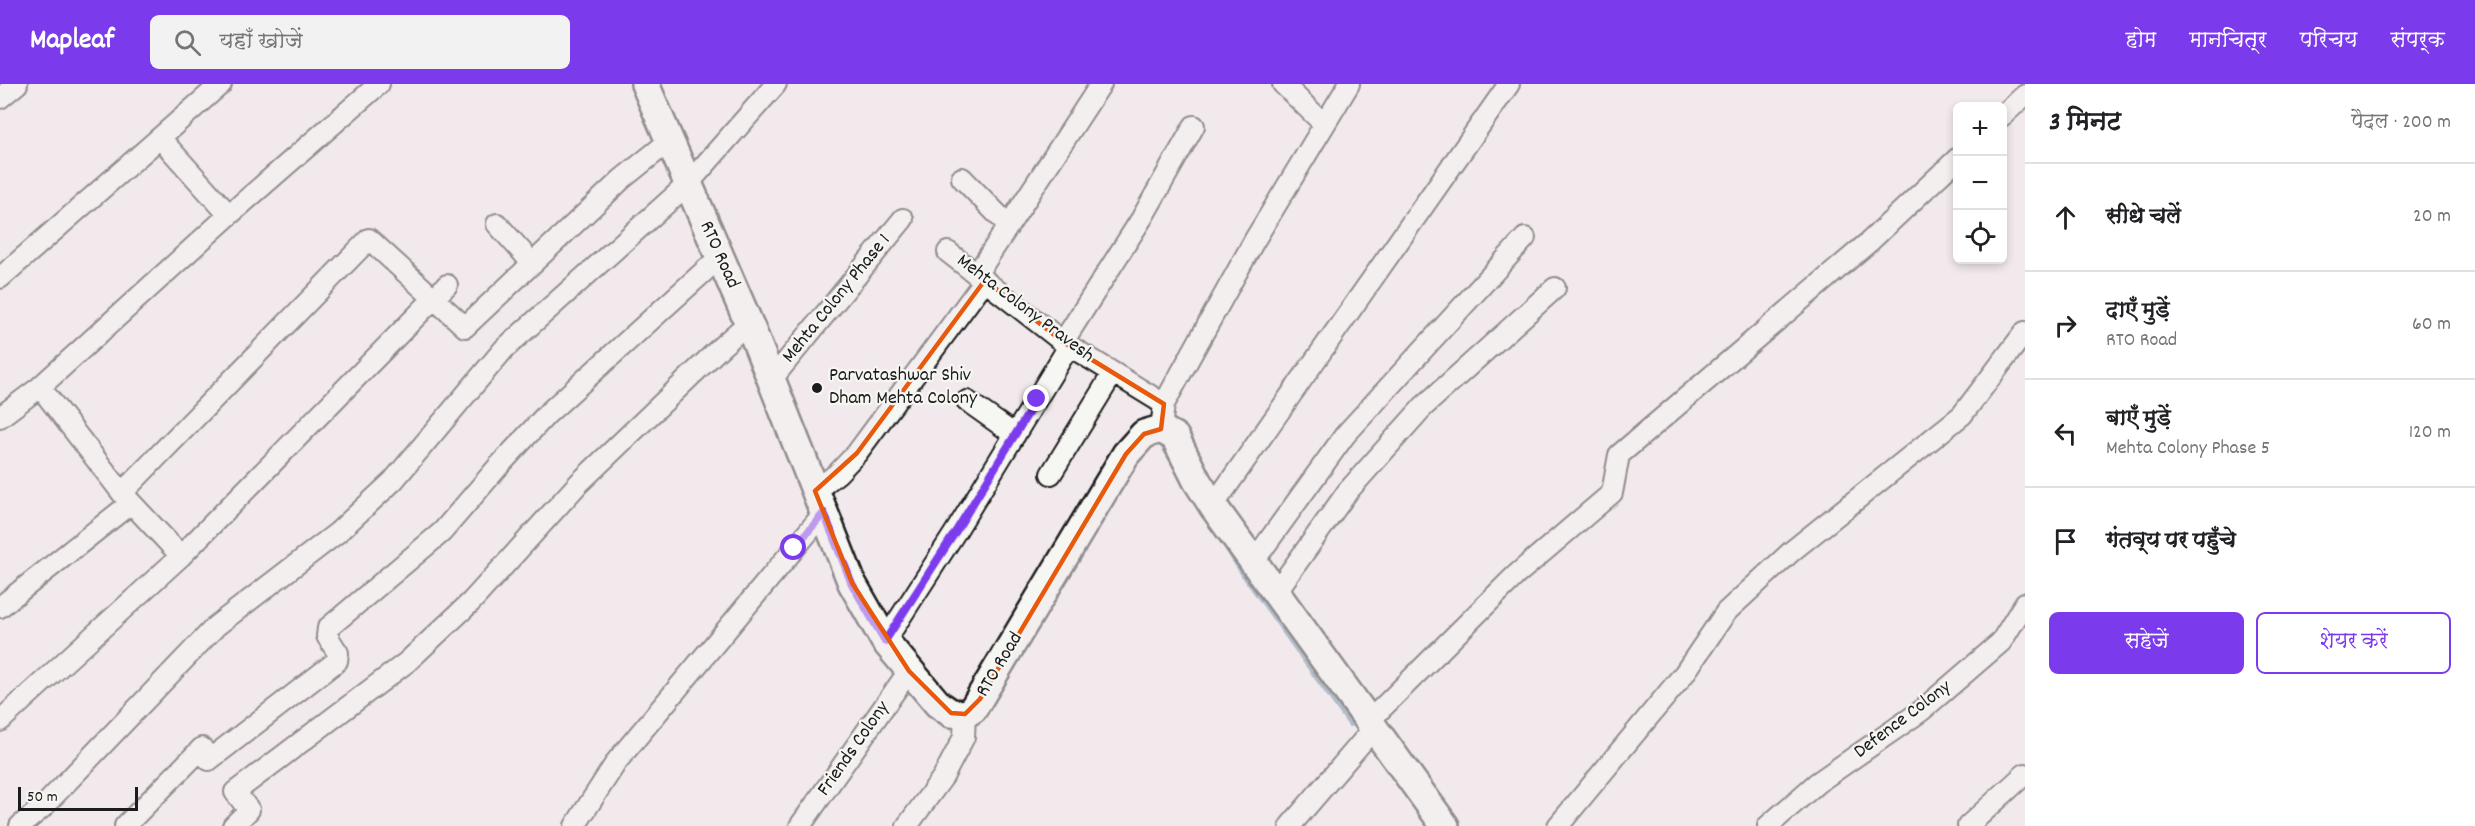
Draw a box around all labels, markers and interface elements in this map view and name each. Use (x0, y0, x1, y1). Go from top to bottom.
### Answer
search box (150, 15, 570, 69)
text: Mapleaf (30, 22, 114, 62)
icon: search (171, 26, 204, 59)
text: यहाँ खोजें (219, 27, 303, 58)
text: होम (2125, 27, 2156, 57)
text: मानचित्र (2189, 27, 2267, 57)
text: परिचय (2300, 27, 2357, 57)
text: संपर्क (2390, 27, 2445, 57)
map controls (1953, 102, 2007, 264)
button: + (1953, 102, 2007, 156)
text: 3 मिनट (2049, 105, 2121, 142)
text: पैदल · 200 m (2351, 109, 2451, 137)
button: − (1953, 156, 2007, 210)
icon: ahead (2049, 201, 2082, 234)
text: सीधे चलें (2106, 202, 2181, 233)
text: 20 m (2413, 203, 2451, 231)
button: locate (1953, 210, 2007, 264)
street label: RTO Road (692, 217, 746, 293)
street label: Mehta Colony Phase 1 (776, 228, 898, 370)
street label: Mehta Colony Pravesh (950, 248, 1100, 370)
text: दाएँ मुड़ें (2106, 296, 2170, 327)
icon: right (2049, 309, 2082, 342)
text: 60 m (2412, 311, 2451, 339)
text: RTO Road (2106, 327, 2177, 355)
place label: Parvatashwar Shiv Dham Mehta Colony (829, 362, 978, 413)
marker: Parvatashwar Shiv Dham Mehta Colony (810, 381, 824, 395)
route end (1023, 385, 1049, 411)
text: बाएँ मुड़ें (2106, 404, 2171, 435)
icon: left (2049, 417, 2082, 450)
text: 120 m (2409, 419, 2451, 447)
text: Mehta Colony Phase 5 (2106, 435, 2270, 463)
icon: arrive (2049, 525, 2082, 558)
text: गंतव्य पर पहुँचे (2106, 526, 2236, 557)
route start (780, 534, 806, 560)
button: सहेजें (2049, 612, 2244, 674)
button: शेयर करें (2256, 612, 2451, 674)
street label: RTO Road (970, 627, 1030, 703)
street label: Defence Colony (1848, 674, 1958, 766)
street label: Friends Colony (811, 695, 898, 802)
scale bar (18, 784, 138, 812)
text: 50 m (27, 786, 58, 809)

